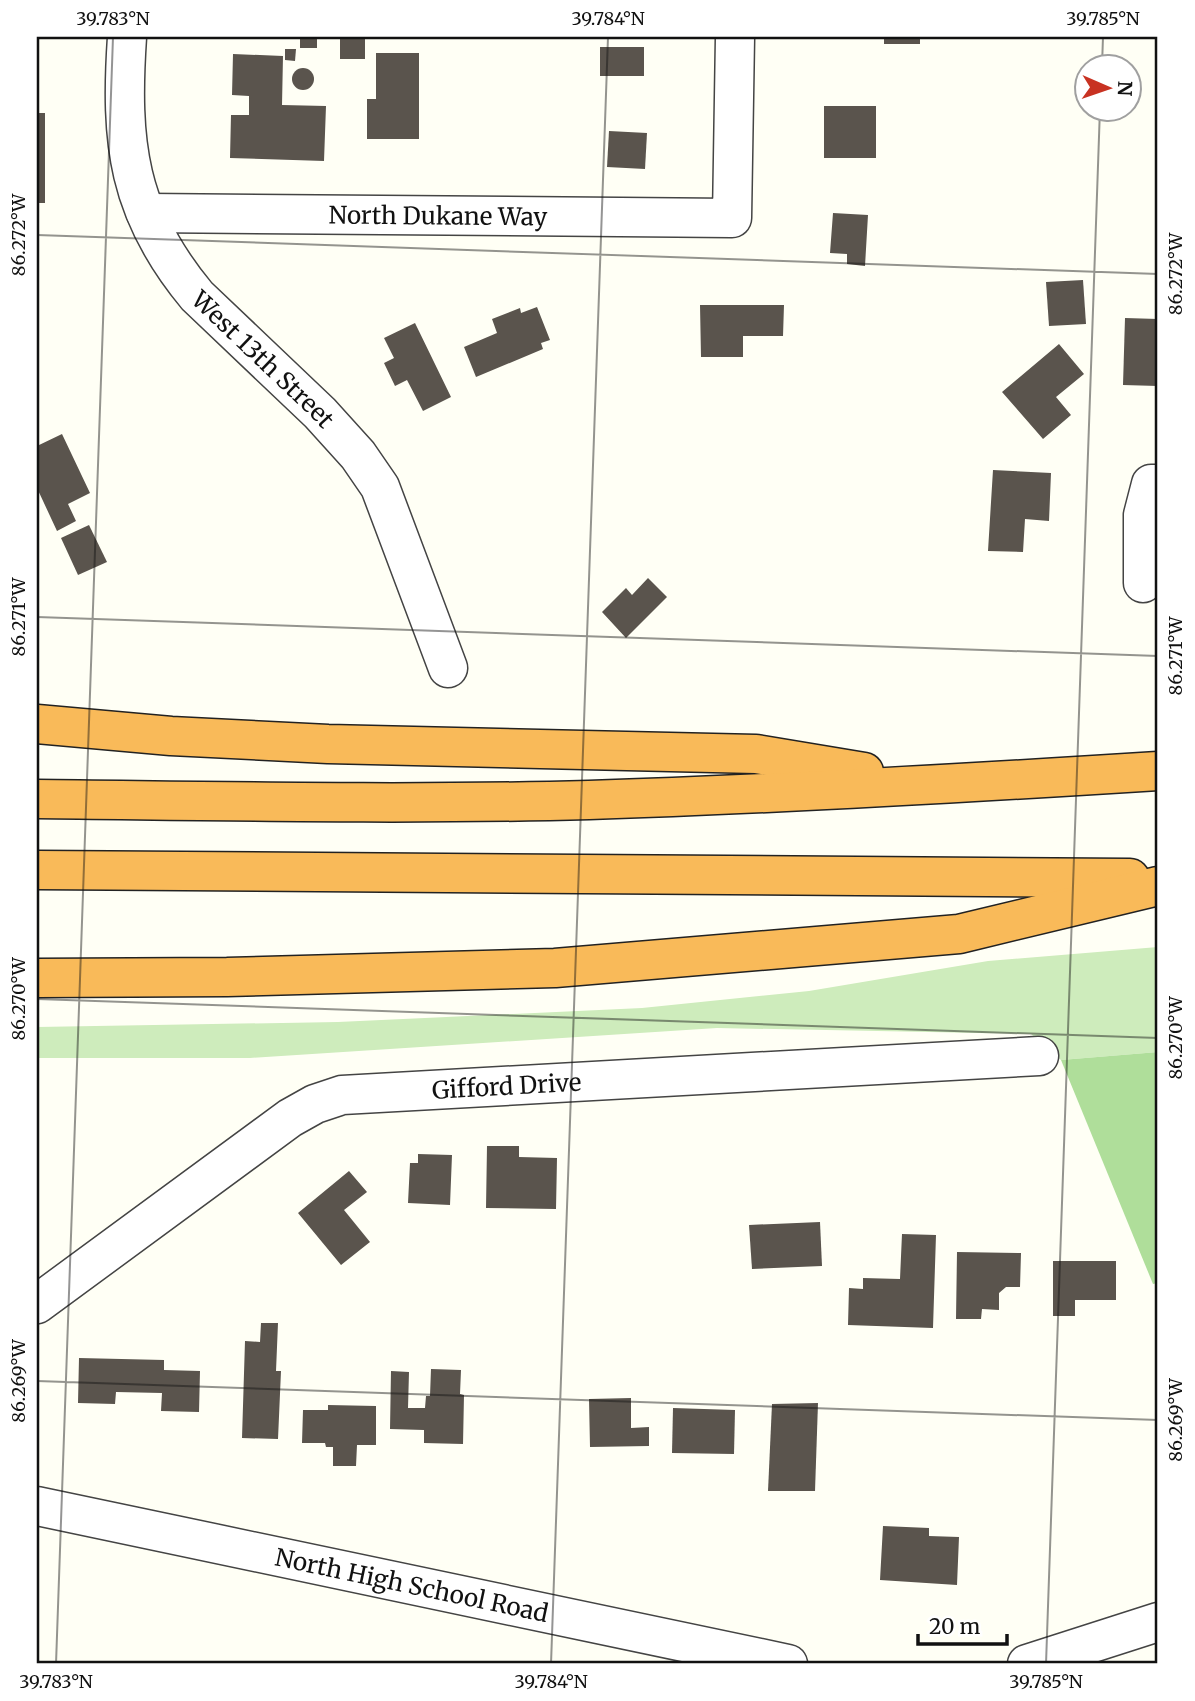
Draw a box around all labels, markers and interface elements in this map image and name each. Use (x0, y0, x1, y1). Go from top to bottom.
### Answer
text: 39.783°N (76, 7, 150, 30)
text: 39.784°N (571, 7, 645, 30)
text: 39.785°N (1066, 7, 1140, 30)
north arrow (1072, 52, 1142, 122)
text: N (1113, 81, 1137, 97)
text: 86.272°W (7, 193, 30, 276)
street label: North Dukane Way (329, 199, 548, 232)
text: 86.272°W (1164, 232, 1187, 315)
street label: West 13th Street (185, 283, 342, 435)
text: 86.271°W (7, 576, 30, 657)
text: 86.271°W (1164, 615, 1187, 696)
text: 86.270°W (7, 956, 30, 1041)
text: 86.270°W (1164, 995, 1187, 1080)
street label: Gifford Drive (431, 1066, 582, 1105)
text: 86.269°W (7, 1338, 30, 1423)
text: 86.269°W (1164, 1377, 1187, 1462)
street label: North High School Road (272, 1541, 551, 1629)
scale bar (918, 1603, 1008, 1647)
text: 20 m (929, 1613, 981, 1640)
text: 39.783°N (19, 1670, 93, 1693)
text: 39.784°N (514, 1670, 588, 1693)
text: 39.785°N (1009, 1670, 1083, 1693)

